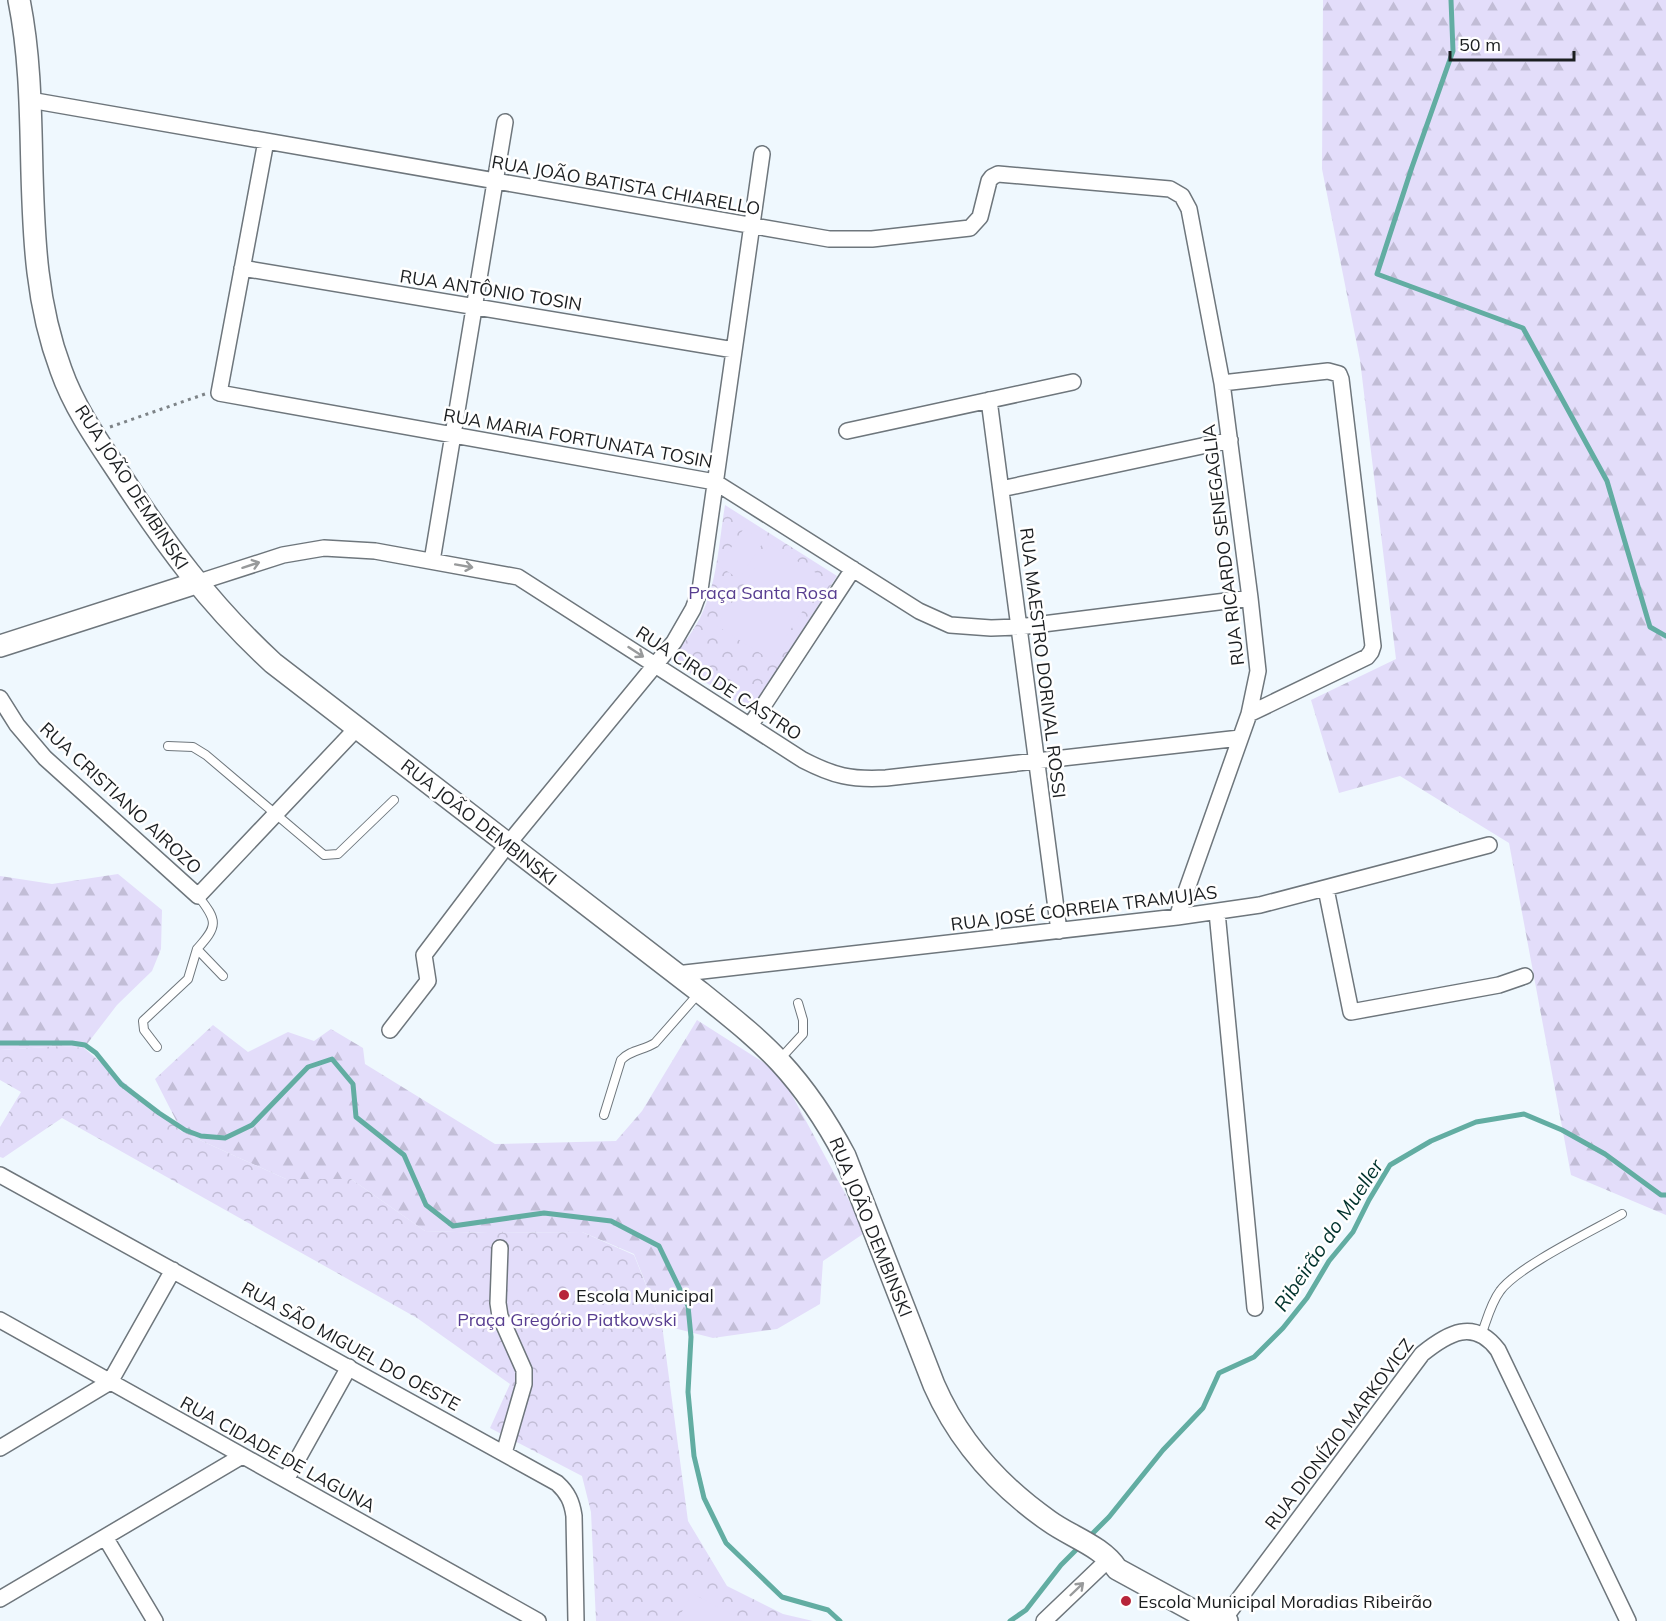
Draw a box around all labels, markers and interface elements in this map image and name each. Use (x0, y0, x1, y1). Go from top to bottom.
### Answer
scale bar (1450, 24, 1574, 62)
text: 50 m (1459, 33, 1501, 56)
street label: RUA JOÃO BATISTA CHIARELLO (490, 150, 762, 220)
street label: RUA ANTÔNIO TOSIN (398, 264, 584, 316)
street label: RUA JOÃO DEMBINSKI (70, 400, 194, 574)
street label: RUA MARIA FORTUNATA TOSIN (442, 403, 714, 473)
street label: RUA RICARDO SENEGAGLIA (1197, 423, 1249, 667)
street label: RUA MAESTRO DORIVAL ROSSI (1015, 526, 1071, 800)
one-way arrow (241, 559, 260, 570)
one-way arrow (454, 561, 473, 572)
park label: Praça Santa Rosa (688, 581, 838, 604)
street label: RUA CIRO DE CASTRO (632, 621, 806, 745)
one-way arrow (627, 646, 644, 658)
street label: RUA CRISTIANO AIROZO (35, 717, 207, 879)
street label: RUA JOÃO DEMBINSKI (396, 754, 562, 890)
street label: RUA JOSÉ CORREIA TRAMUJAS (949, 880, 1219, 936)
street label: RUA JOÃO DEMBINSKI (824, 1134, 918, 1320)
water label: Ribeirão do Mueller (1268, 1154, 1389, 1316)
street label: RUA SÃO MIGUEL DO OESTE (238, 1276, 464, 1416)
place label: Escola Municipal (576, 1284, 714, 1307)
marker: Escola Municipal (557, 1288, 571, 1302)
park label: Praça Gregório Piatkowski (457, 1308, 677, 1331)
street label: RUA DIONÍZIO MARKOVICZ (1260, 1334, 1419, 1534)
street label: RUA CIDADE DE LAGUNA (176, 1391, 380, 1517)
one-way arrow (1069, 1583, 1084, 1597)
place label: Escola Municipal Moradias Ribeirão (1138, 1590, 1432, 1613)
marker: Escola Municipal Moradias Ribeirão (1119, 1594, 1133, 1608)

